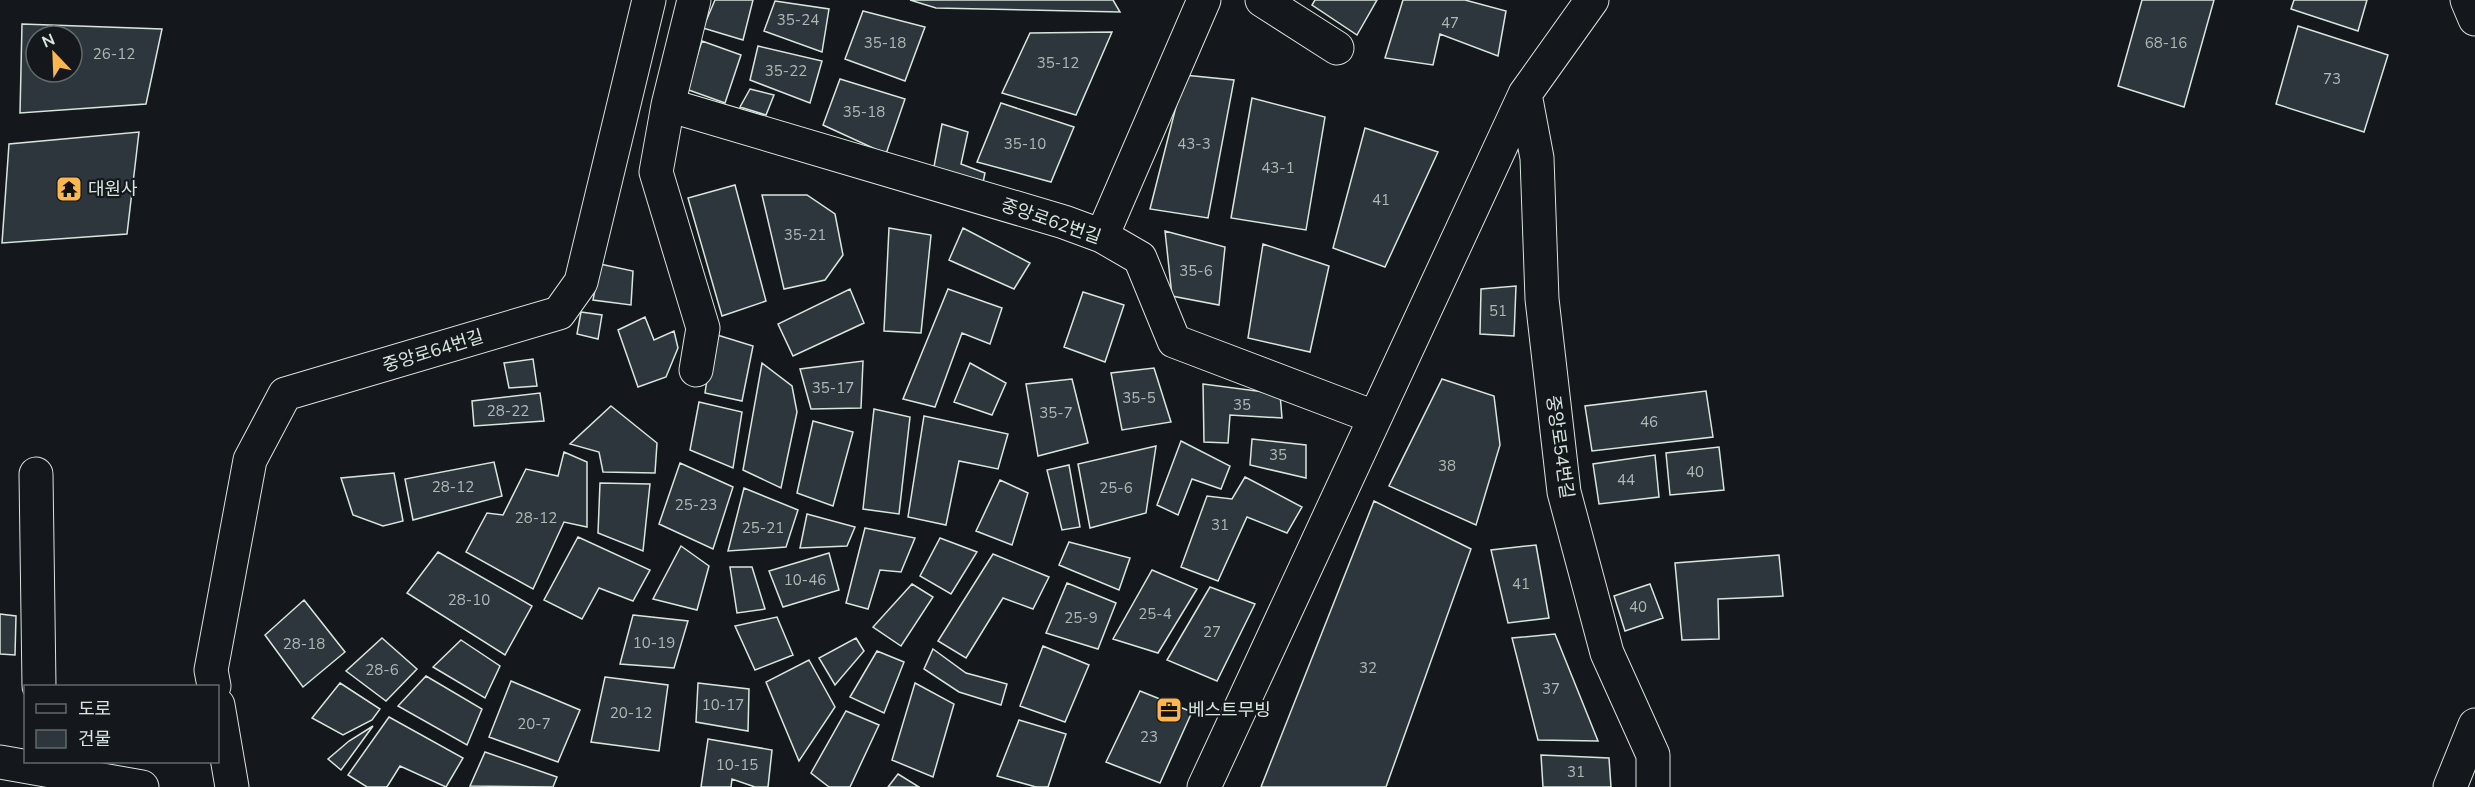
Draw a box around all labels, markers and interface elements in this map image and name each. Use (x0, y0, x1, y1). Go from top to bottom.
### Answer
house number: 35-24 (777, 10, 819, 30)
house number: 47 (1441, 13, 1459, 33)
north arrow (24, 24, 84, 84)
text: N (39, 29, 58, 54)
house number: 35-18 (864, 33, 906, 53)
house number: 68-16 (2145, 33, 2187, 53)
house number: 26-12 (93, 44, 135, 64)
house number: 35-12 (1037, 53, 1079, 73)
house number: 35-22 (765, 61, 807, 81)
house number: 73 (2323, 69, 2341, 89)
house number: 35-18 (843, 102, 885, 122)
house number: 35-10 (1004, 134, 1046, 154)
house number: 43-3 (1177, 134, 1211, 154)
house number: 43-1 (1261, 158, 1295, 178)
temple icon: 대원사 (54, 174, 84, 204)
place label: 대원사 (88, 177, 138, 201)
house number: 41 (1372, 190, 1390, 210)
street label: 중앙로62번길 (998, 193, 1104, 249)
house number: 35-21 (784, 225, 826, 245)
house number: 35-6 (1179, 261, 1213, 281)
house number: 51 (1489, 301, 1507, 321)
street label: 중앙로64번길 (380, 324, 486, 378)
house number: 35-17 (812, 378, 854, 398)
house number: 35-5 (1122, 388, 1156, 408)
street label: 중앙로54번길 (1541, 394, 1579, 500)
house number: 35 (1233, 395, 1251, 415)
house number: 28-22 (487, 401, 529, 421)
house number: 35-7 (1039, 403, 1073, 423)
house number: 46 (1640, 412, 1658, 432)
house number: 35 (1269, 445, 1287, 465)
house number: 38 (1438, 456, 1456, 476)
house number: 40 (1686, 462, 1704, 482)
house number: 44 (1617, 470, 1635, 490)
house number: 28-12 (432, 477, 474, 497)
house number: 25-6 (1099, 478, 1133, 498)
house number: 25-23 (675, 495, 717, 515)
house number: 28-12 (515, 508, 557, 528)
house number: 31 (1211, 515, 1229, 535)
house number: 25-21 (742, 518, 784, 538)
house number: 10-46 (784, 570, 826, 590)
house number: 41 (1512, 574, 1530, 594)
house number: 28-10 (448, 590, 490, 610)
house number: 40 (1629, 597, 1647, 617)
house number: 25-4 (1138, 604, 1172, 624)
house number: 25-9 (1064, 608, 1098, 628)
house number: 27 (1203, 622, 1221, 642)
house number: 10-19 (633, 633, 675, 653)
house number: 28-18 (283, 634, 325, 654)
house number: 32 (1359, 658, 1377, 678)
house number: 28-6 (365, 660, 399, 680)
house number: 37 (1542, 679, 1560, 699)
legend (24, 685, 219, 763)
house number: 10-17 (702, 695, 744, 715)
office icon: 베스트무빙 (1154, 695, 1184, 725)
text: 도로 (78, 697, 111, 721)
place label: 베스트무빙 (1188, 698, 1271, 722)
house number: 20-12 (610, 703, 652, 723)
house number: 20-7 (517, 714, 551, 734)
text: 건물 (78, 727, 111, 751)
house number: 23 (1140, 727, 1158, 747)
house number: 10-15 (716, 755, 758, 775)
house number: 31 (1567, 762, 1585, 782)

